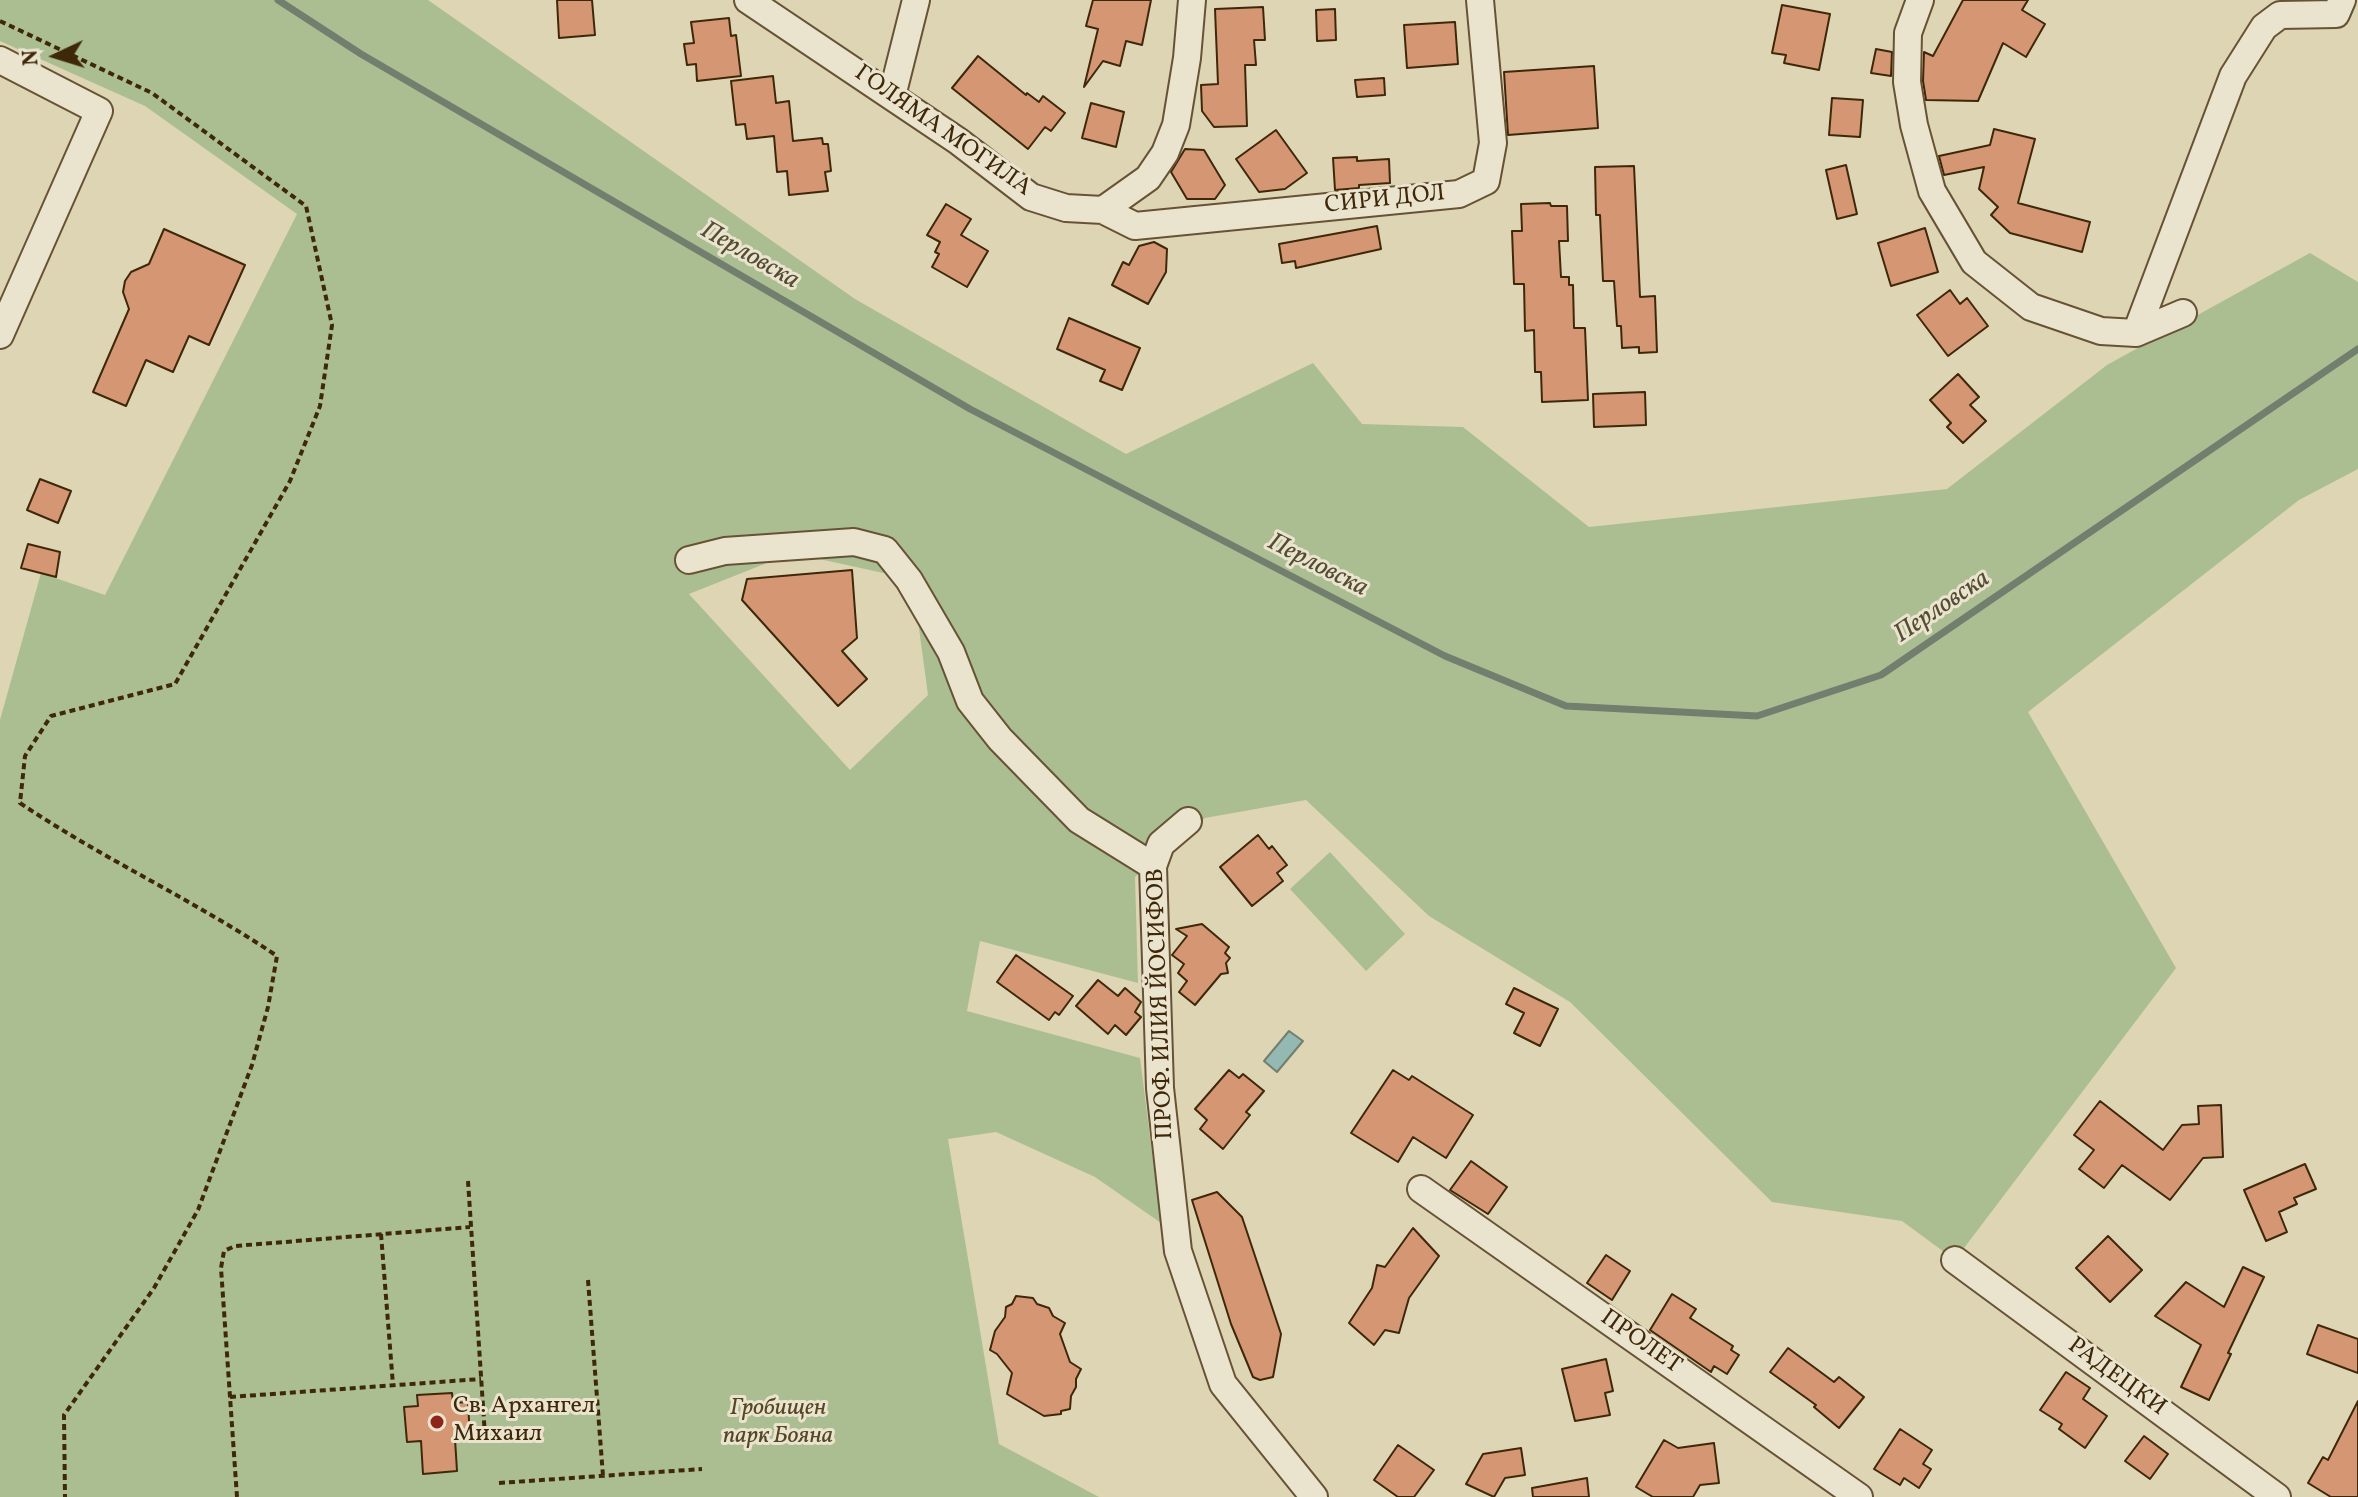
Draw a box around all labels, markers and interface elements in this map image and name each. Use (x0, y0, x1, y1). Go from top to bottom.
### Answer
north arrow (16, 16, 96, 96)
text: N (16, 49, 48, 67)
street label: ГОЛЯМА МОГИЛА (848, 60, 1036, 204)
street label: СИРИ ДОЛ (1323, 180, 1447, 222)
water label: Перловска (694, 216, 804, 298)
water label: Перловска (1262, 528, 1372, 606)
water label: Перловска (1889, 565, 1997, 651)
street label: ПРОФ. ИЛИЯ ЙОСИФОВ (1143, 868, 1181, 1140)
street label: ПРОЛЕТ (1594, 1305, 1686, 1381)
street label: РАДЕЦКИ (2061, 1333, 2171, 1423)
place label: Св. Архангел Михаил (453, 1394, 595, 1450)
park label: Гробищен парк Бояна (723, 1396, 833, 1452)
marker: Св. Архангел Михаил (428, 1413, 446, 1431)

